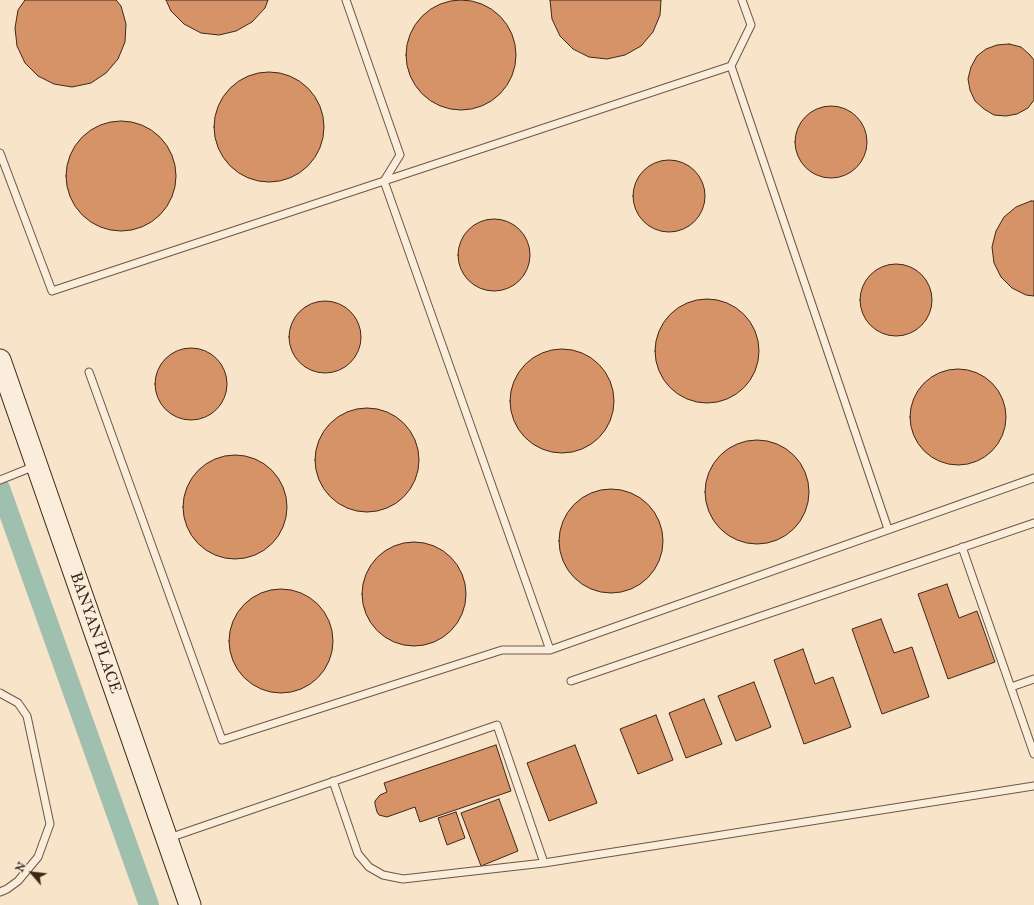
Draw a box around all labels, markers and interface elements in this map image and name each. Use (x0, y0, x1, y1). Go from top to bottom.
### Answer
street label: BANYAN PLACE (65, 570, 125, 696)
north arrow (12, 853, 52, 893)
text: N (13, 860, 29, 874)

